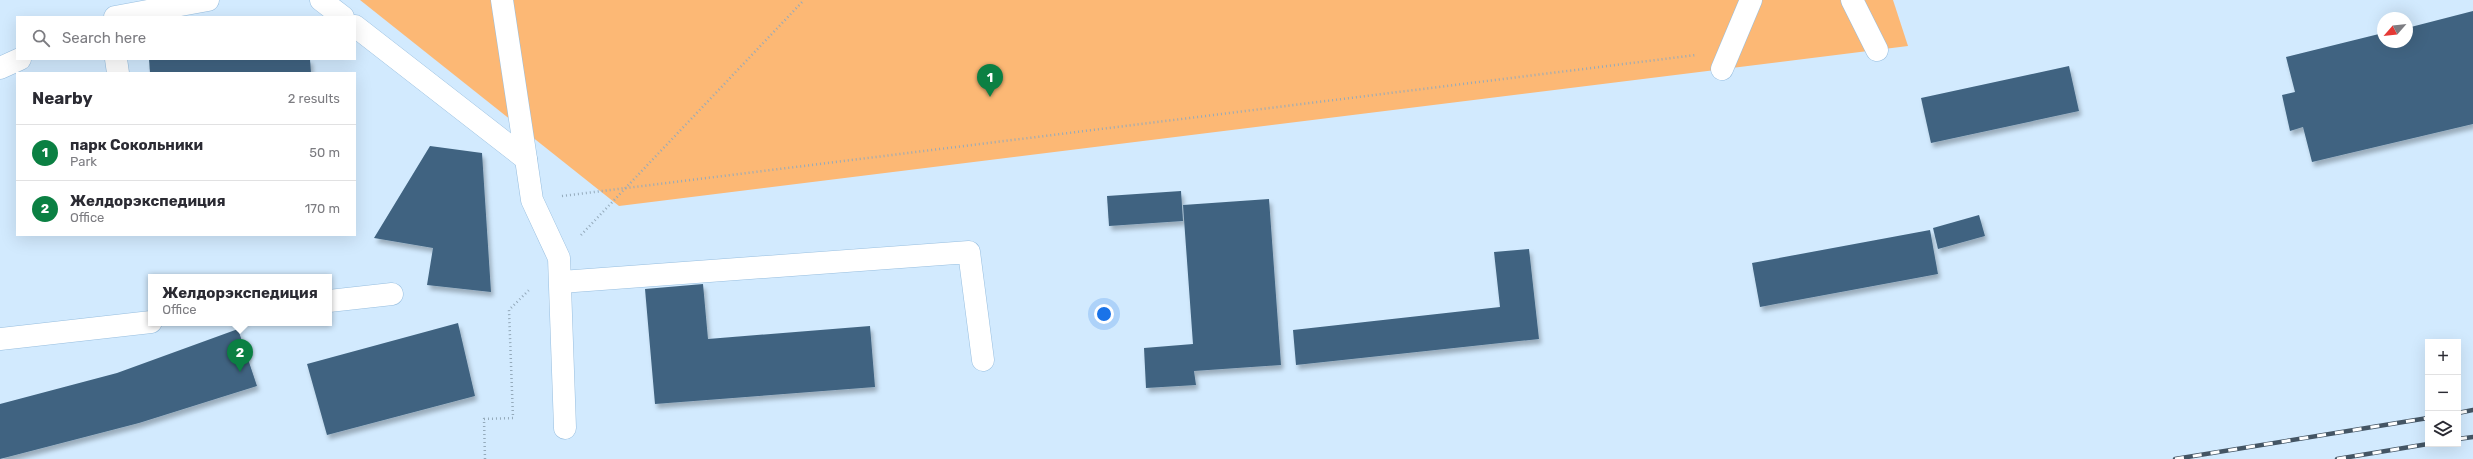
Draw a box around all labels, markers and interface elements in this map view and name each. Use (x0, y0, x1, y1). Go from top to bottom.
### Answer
north arrow (2377, 12, 2413, 48)
search box (16, 16, 356, 60)
icon: search (30, 27, 52, 49)
text: Search here (62, 29, 146, 47)
pin: 1 (977, 64, 1003, 97)
text: Nearby (32, 88, 93, 108)
text: 2 results (288, 91, 340, 106)
text: парк Сокольники (70, 136, 203, 154)
text: 1 (42, 145, 48, 160)
text: 50 m (309, 145, 340, 160)
text: Park (70, 154, 97, 169)
text: Желдорэкспедиция (70, 192, 226, 210)
text: 2 (41, 201, 49, 216)
text: 170 m (305, 201, 340, 216)
text: Office (70, 210, 104, 225)
popup (148, 274, 332, 326)
text: Желдорэкспедиция (162, 284, 318, 302)
text: Office (162, 302, 197, 317)
your location (1094, 304, 1114, 324)
pin: 2 (227, 339, 253, 372)
map controls (2425, 339, 2461, 447)
button: + (2425, 339, 2461, 375)
button: − (2425, 375, 2461, 411)
button: layers (2425, 411, 2461, 447)

